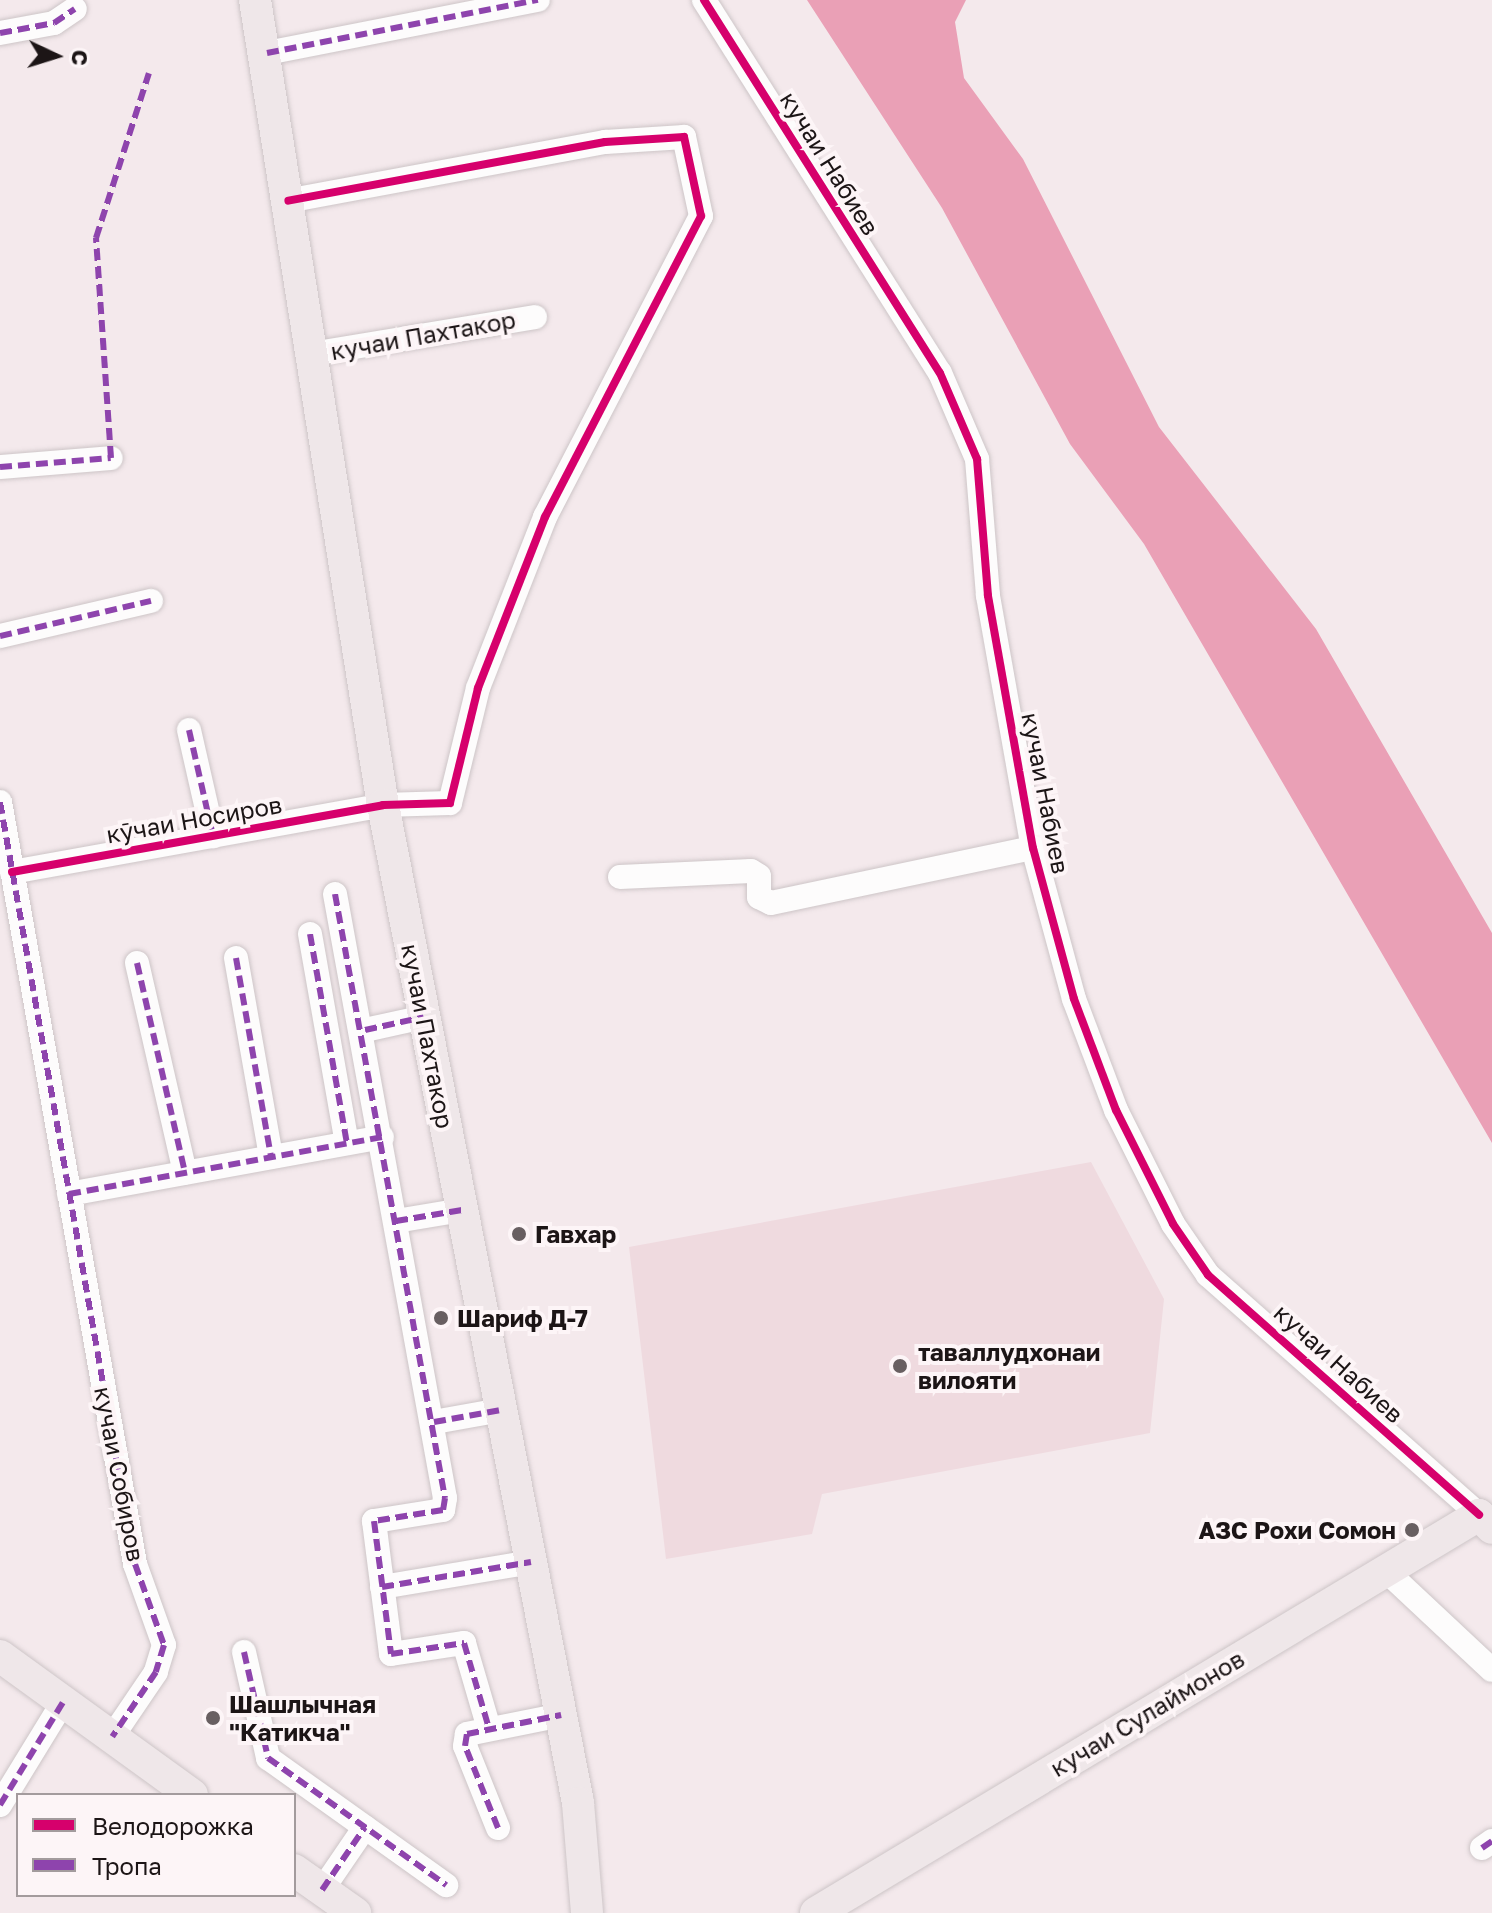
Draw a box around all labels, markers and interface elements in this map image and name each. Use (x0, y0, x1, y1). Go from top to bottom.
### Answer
north arrow (16, 16, 96, 96)
text: С (66, 49, 94, 66)
street label: кучаи Набиев (774, 86, 886, 240)
street label: кучаи Пахтакор (328, 305, 518, 365)
street label: кучаи Набиев (1016, 710, 1076, 876)
street label: кӯчаи Носиров (104, 789, 284, 849)
street label: кучаи Пахтакор (396, 941, 460, 1131)
place label: Гавхар (535, 1220, 616, 1248)
marker: Гавхар (510, 1225, 528, 1243)
street label: кучаи Набиев (1269, 1298, 1409, 1428)
place label: Шариф Д-7 (457, 1304, 588, 1332)
marker: Шариф Д-7 (432, 1309, 450, 1327)
place label: таваллудхонаи вилояти (918, 1338, 1100, 1394)
marker: таваллудхонаи вилояти (889, 1355, 911, 1377)
street label: кучаи Собиров (89, 1384, 151, 1564)
place label: АЗС Рохи Сомон (1198, 1516, 1396, 1544)
marker: АЗС Рохи Сомон (1403, 1521, 1421, 1539)
street label: кучаи Сулаймонов (1045, 1644, 1249, 1782)
place label: Шашлычная "Катикча" (229, 1690, 376, 1746)
marker: Шашлычная "Катикча" (204, 1709, 222, 1727)
legend (16, 1793, 296, 1897)
text: Велодорожка (92, 1811, 254, 1840)
text: Тропа (92, 1851, 162, 1880)

